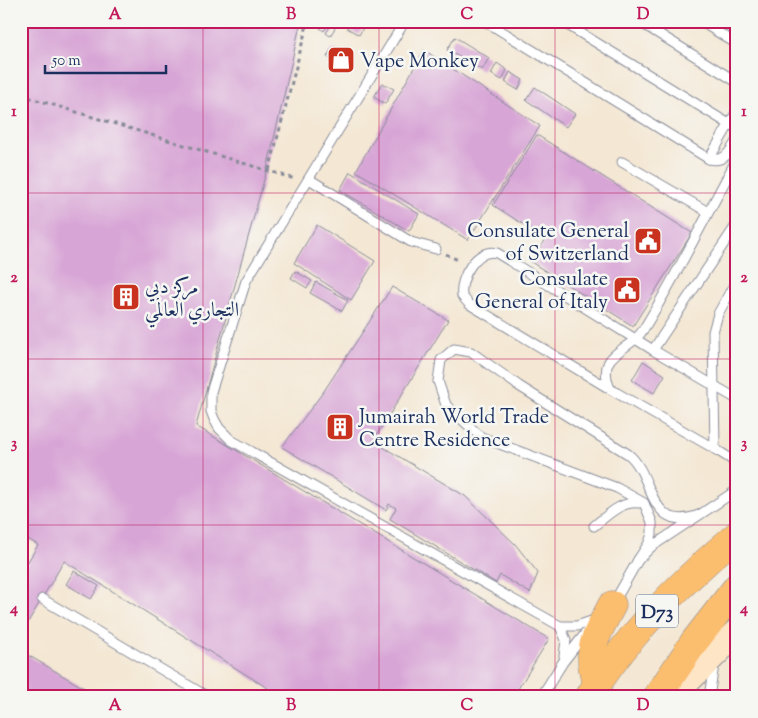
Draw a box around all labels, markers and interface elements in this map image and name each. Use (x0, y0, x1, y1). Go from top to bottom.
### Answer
text: A (109, 4, 122, 27)
text: B (286, 4, 296, 27)
text: C (461, 4, 474, 27)
text: D (637, 4, 650, 27)
scale bar (45, 42, 166, 74)
shop icon: Vape Monkey (326, 45, 356, 75)
place label: Vape Monkey (360, 48, 479, 77)
text: 50 m (51, 51, 81, 72)
text: 1 (11, 101, 17, 124)
text: 1 (741, 101, 747, 124)
place label: Consulate General of Switzerland (467, 218, 629, 270)
public building icon: Consulate General of Switzerland (633, 226, 663, 256)
place label: Consulate General of Italy (475, 266, 608, 318)
text: 2 (10, 267, 18, 290)
text: 2 (740, 267, 748, 290)
place label: مركز دبي التجاري العالمي (145, 274, 239, 328)
public building icon: Consulate General of Italy (612, 275, 642, 305)
building icon: مركز دبي التجاري العالمي (111, 282, 141, 312)
place label: Jumairah World Trade Centre Residence (358, 404, 549, 456)
building icon: Jumairah World Trade Centre Residence (325, 412, 355, 442)
text: 3 (11, 433, 18, 456)
text: 3 (741, 433, 748, 456)
road number: D73 (636, 594, 678, 628)
text: 4 (9, 598, 18, 621)
text: 4 (739, 598, 748, 621)
text: A (109, 695, 122, 718)
text: B (286, 695, 296, 718)
text: C (461, 695, 474, 718)
text: D (637, 695, 650, 718)

